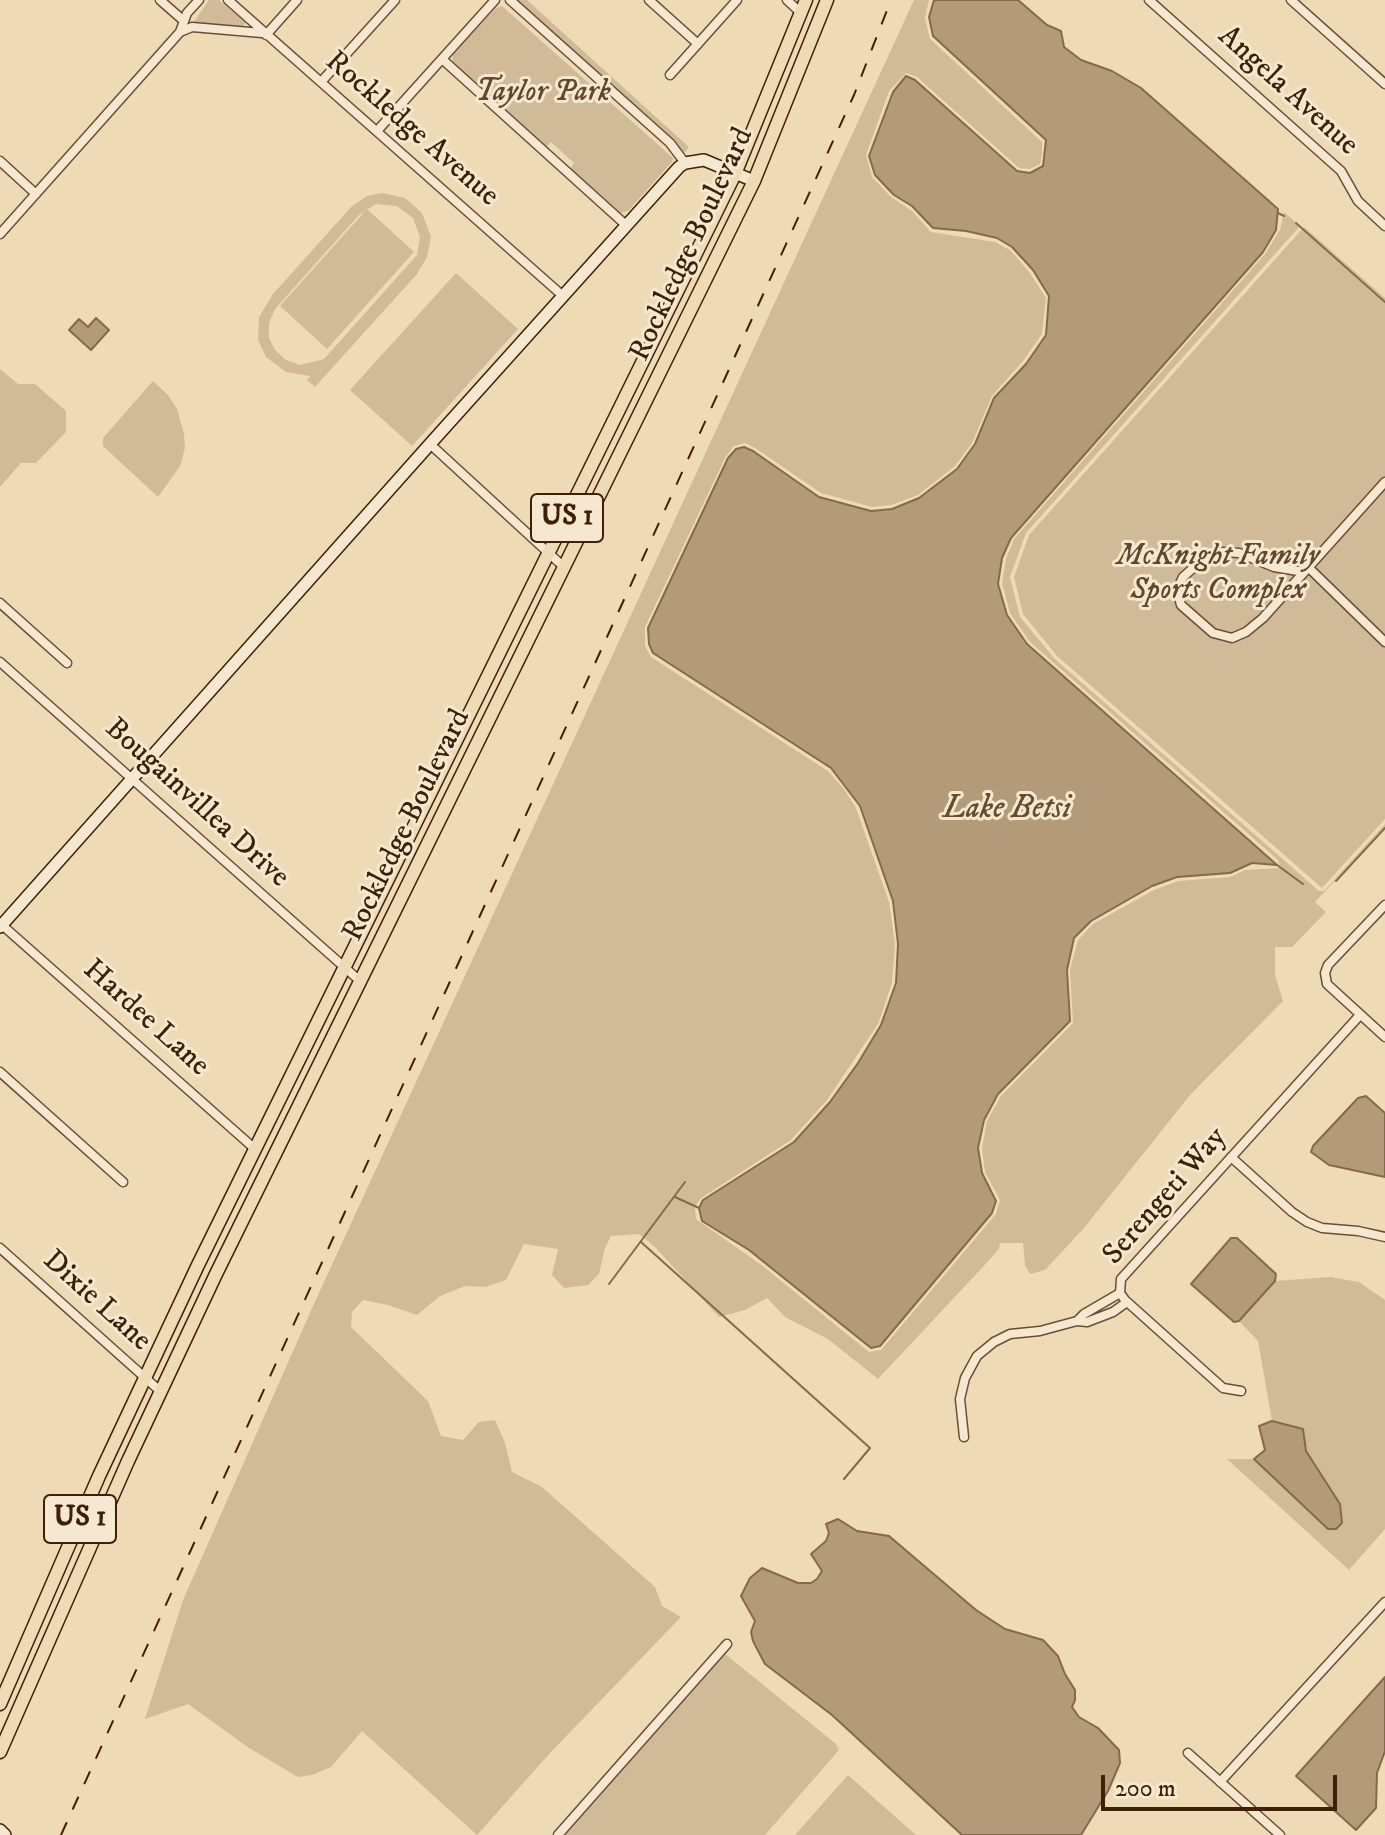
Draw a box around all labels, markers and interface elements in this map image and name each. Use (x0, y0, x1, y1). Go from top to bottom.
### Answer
street label: Angela Avenue (1209, 20, 1365, 164)
street label: Rockledge Avenue (317, 45, 505, 215)
park label: Taylor Park (475, 76, 611, 112)
street label: Rockledge Boulevard (623, 123, 763, 367)
road number: US 1 (531, 494, 603, 542)
park label: McKnight Family Sports Complex (1117, 540, 1319, 610)
street label: Rockledge Boulevard (336, 704, 480, 948)
street label: Bougainvillea Drive (96, 712, 296, 896)
water label: Lake Betsi (943, 791, 1071, 829)
street label: Hardee Lane (74, 953, 216, 1085)
street label: Serengeti Way (1096, 1121, 1236, 1273)
street label: Dixie Lane (34, 1244, 158, 1360)
road number: US 1 (44, 1495, 116, 1543)
scale bar (1105, 1759, 1341, 1809)
text: 200 m (1115, 1774, 1176, 1804)

